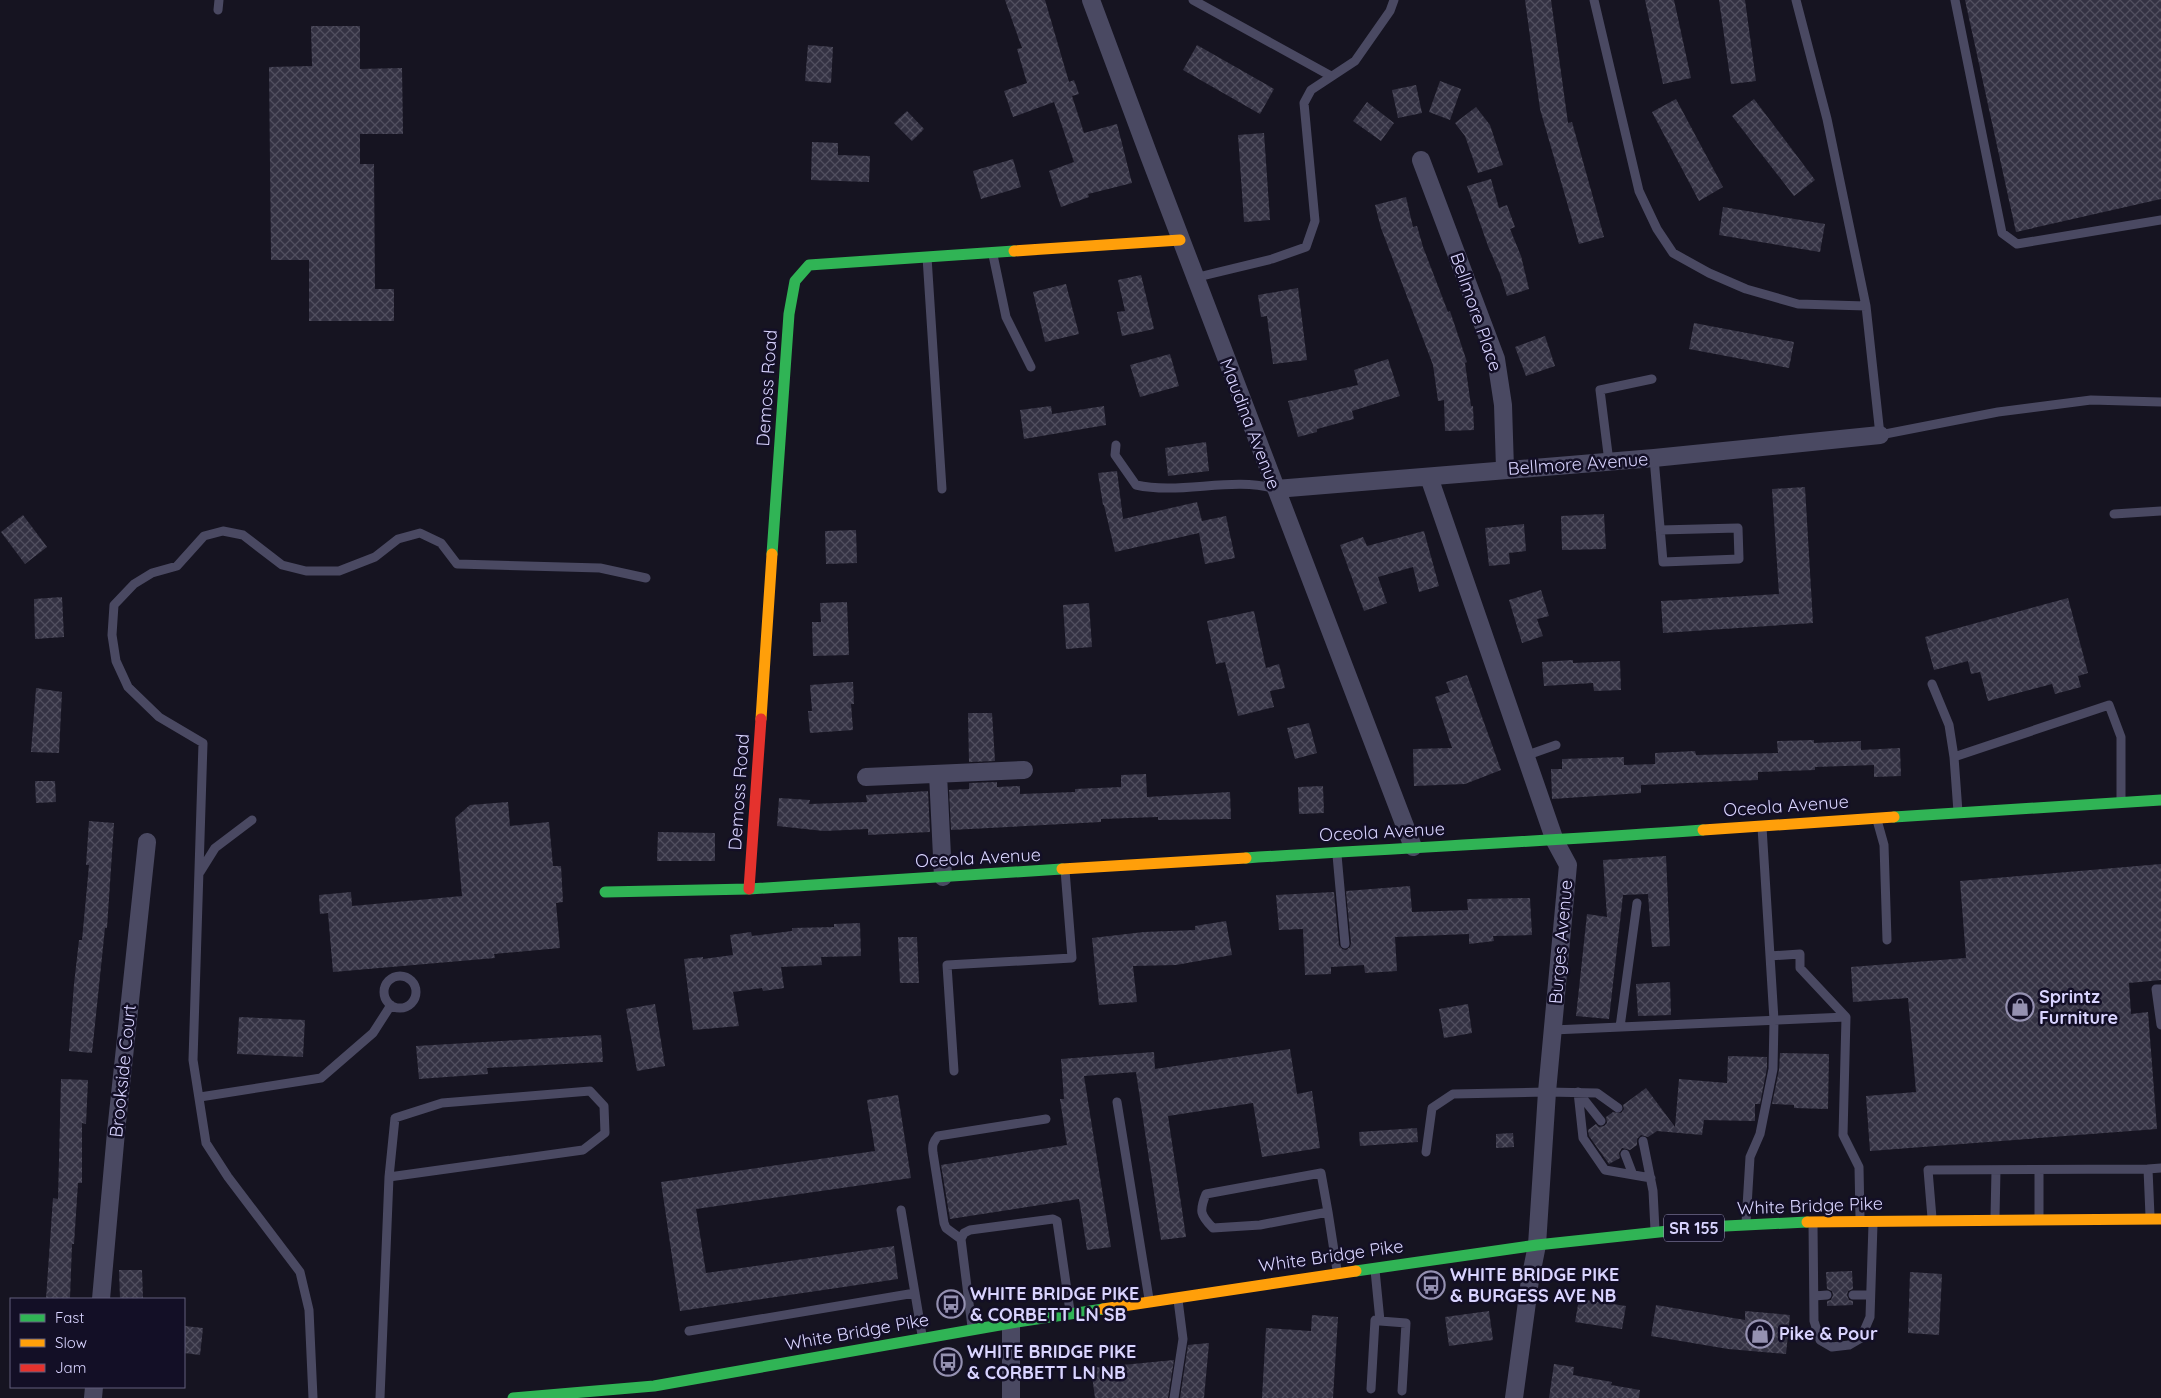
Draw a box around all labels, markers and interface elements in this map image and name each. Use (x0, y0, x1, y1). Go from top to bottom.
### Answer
street label: Bellmore Place (1445, 249, 1508, 374)
street label: Demoss Road (751, 329, 782, 447)
street label: Maudina Avenue (1215, 355, 1286, 493)
street label: Bellmore Avenue (1507, 447, 1649, 480)
street label: Demoss Road (723, 733, 754, 851)
street label: Oceola Avenue (1722, 790, 1850, 821)
street label: Oceola Avenue (1319, 817, 1445, 846)
street label: Oceola Avenue (915, 843, 1041, 872)
street label: Burges Avenue (1544, 879, 1577, 1005)
place label: Sprintz Furniture (2039, 985, 2118, 1029)
shop icon: Sprintz Furniture (2005, 992, 2035, 1022)
street label: Brookside Court (104, 1003, 141, 1139)
street label: White Bridge Pike (1737, 1191, 1883, 1220)
road number: SR 155 (1664, 1214, 1724, 1242)
street label: White Bridge Pike (1257, 1234, 1405, 1277)
place label: WHITE BRIDGE PIKE & BURGESS AVE NB (1450, 1263, 1619, 1307)
bus stop icon: WHITE BRIDGE PIKE & BURGESS AVE NB (1416, 1270, 1446, 1300)
place label: WHITE BRIDGE PIKE & CORBETT LN SB (970, 1282, 1139, 1326)
bus stop icon: WHITE BRIDGE PIKE & CORBETT LN SB (936, 1289, 966, 1319)
legend (10, 1298, 185, 1388)
text: Fast (55, 1308, 84, 1327)
street label: White Bridge Pike (783, 1308, 931, 1356)
shop icon: Pike & Pour (1745, 1319, 1775, 1349)
place label: Pike & Pour (1779, 1322, 1878, 1345)
text: Slow (55, 1333, 87, 1352)
place label: WHITE BRIDGE PIKE & CORBETT LN NB (967, 1340, 1136, 1384)
bus stop icon: WHITE BRIDGE PIKE & CORBETT LN NB (933, 1347, 963, 1377)
text: Jam (55, 1358, 86, 1377)

